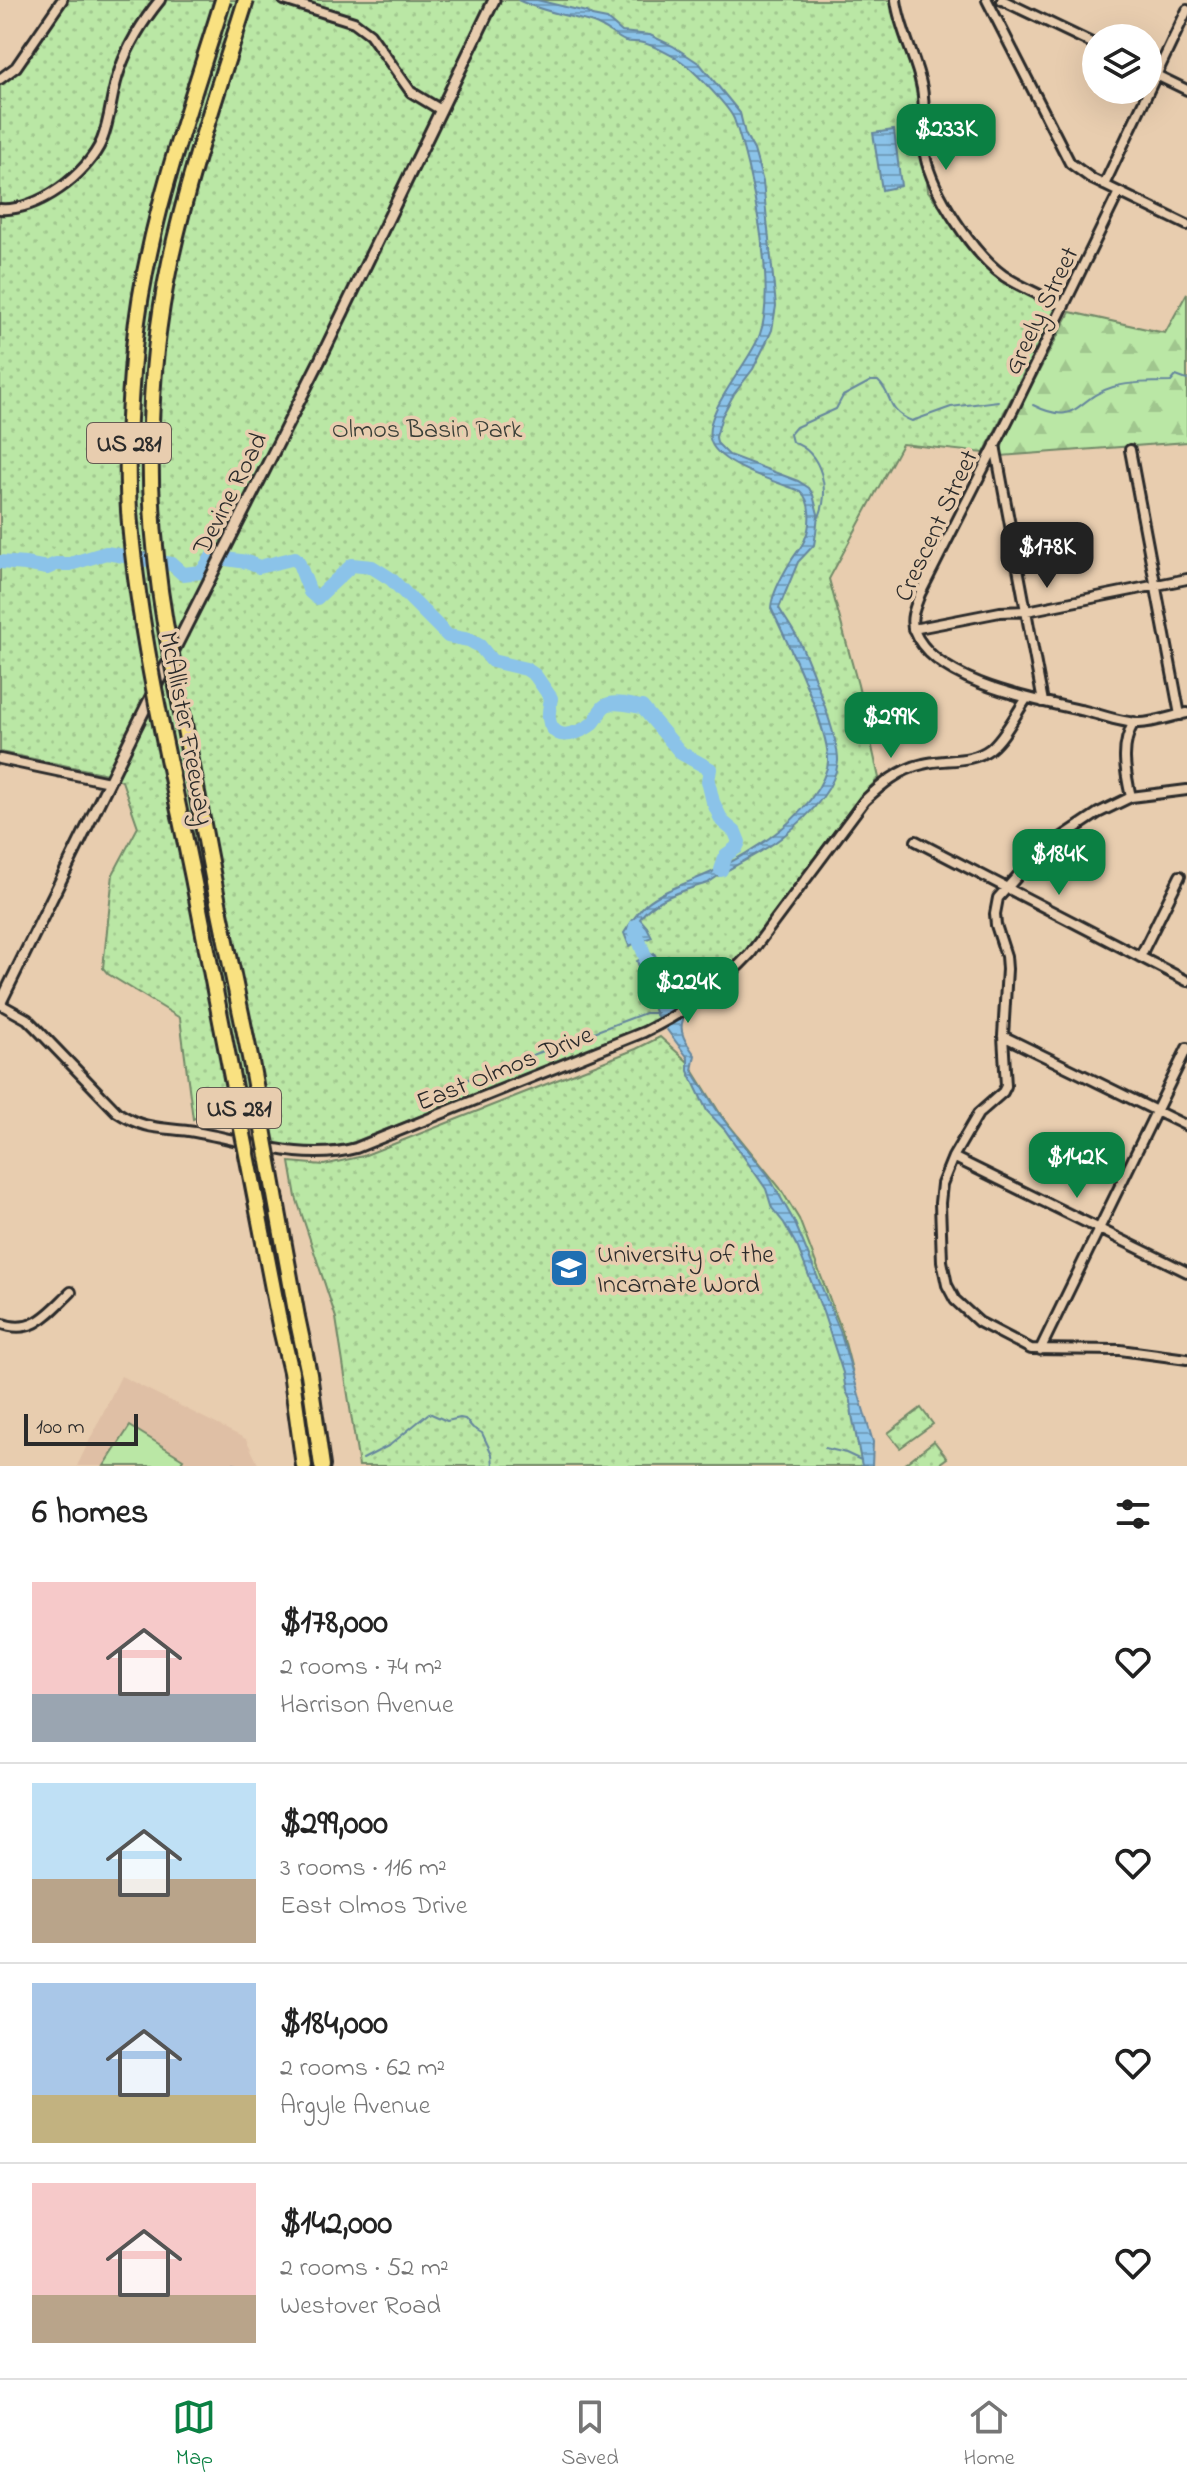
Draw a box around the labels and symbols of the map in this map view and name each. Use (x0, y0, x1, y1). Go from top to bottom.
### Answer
pin: $233K (890, 104, 1002, 172)
street label: Greely Street (995, 241, 1090, 382)
park label: Olmos Basin Park (332, 412, 523, 450)
road number: US 281 (87, 423, 171, 463)
street label: Devine Road (184, 426, 279, 563)
street label: Crescent Street (886, 444, 990, 609)
pin: $178K (991, 522, 1103, 590)
street label: McAllister Freeway (148, 628, 222, 829)
pin: $299K (835, 692, 947, 760)
pin: $184K (1003, 829, 1115, 897)
pin: $224K (632, 957, 744, 1025)
street label: East Olmos Drive (411, 1017, 599, 1123)
road number: US 281 (197, 1088, 281, 1128)
pin: $142K (1021, 1132, 1133, 1200)
place label: University of the Incarnate Word (597, 1237, 774, 1305)
school or university icon: University of the Incarnate Word (548, 1247, 590, 1289)
scale bar (24, 1410, 138, 1446)

